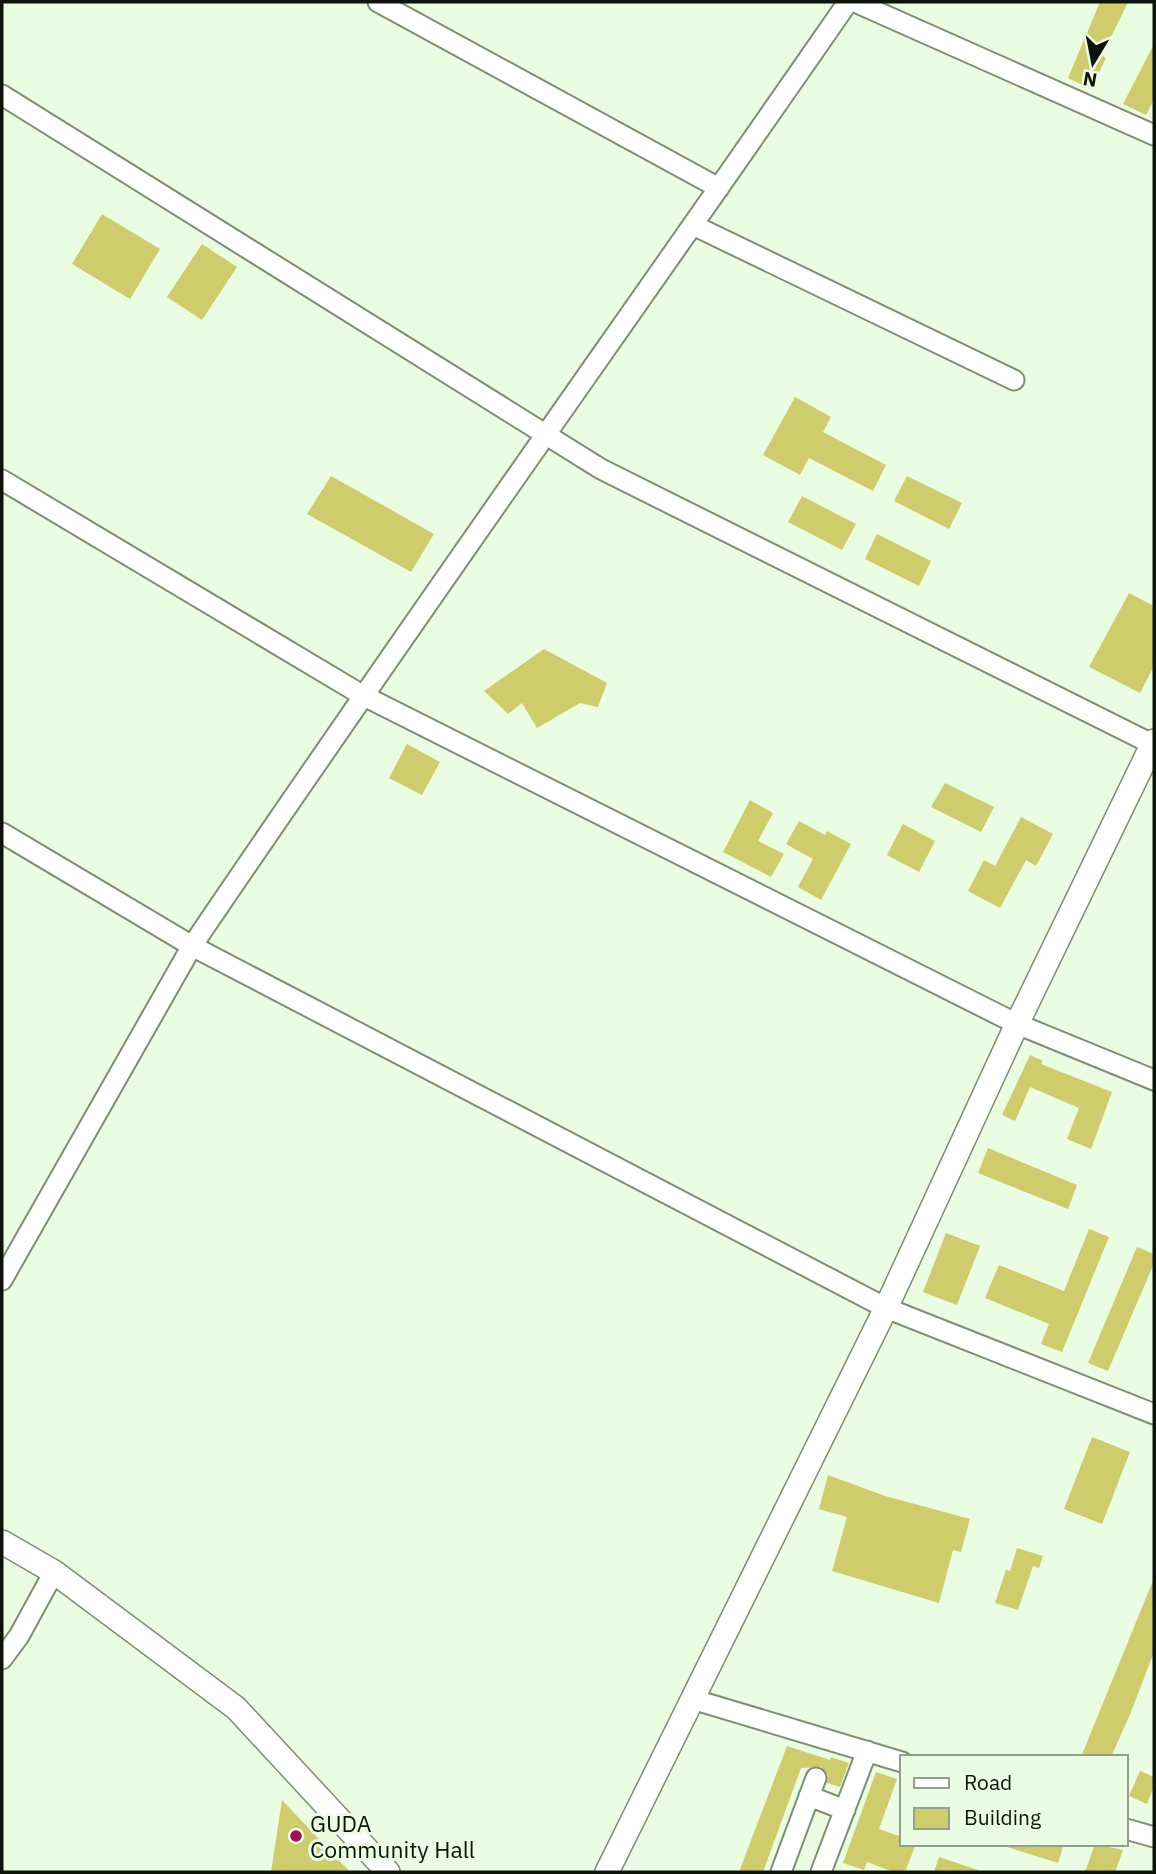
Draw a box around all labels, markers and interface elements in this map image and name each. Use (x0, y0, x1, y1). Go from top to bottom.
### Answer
north arrow (1058, 28, 1128, 98)
text: N (1081, 67, 1099, 93)
legend (900, 1755, 1128, 1846)
text: Road (964, 1768, 1012, 1796)
text: Building (964, 1803, 1041, 1831)
place label: GUDA Community Hall (310, 1808, 475, 1864)
marker: GUDA Community Hall (288, 1828, 304, 1844)

